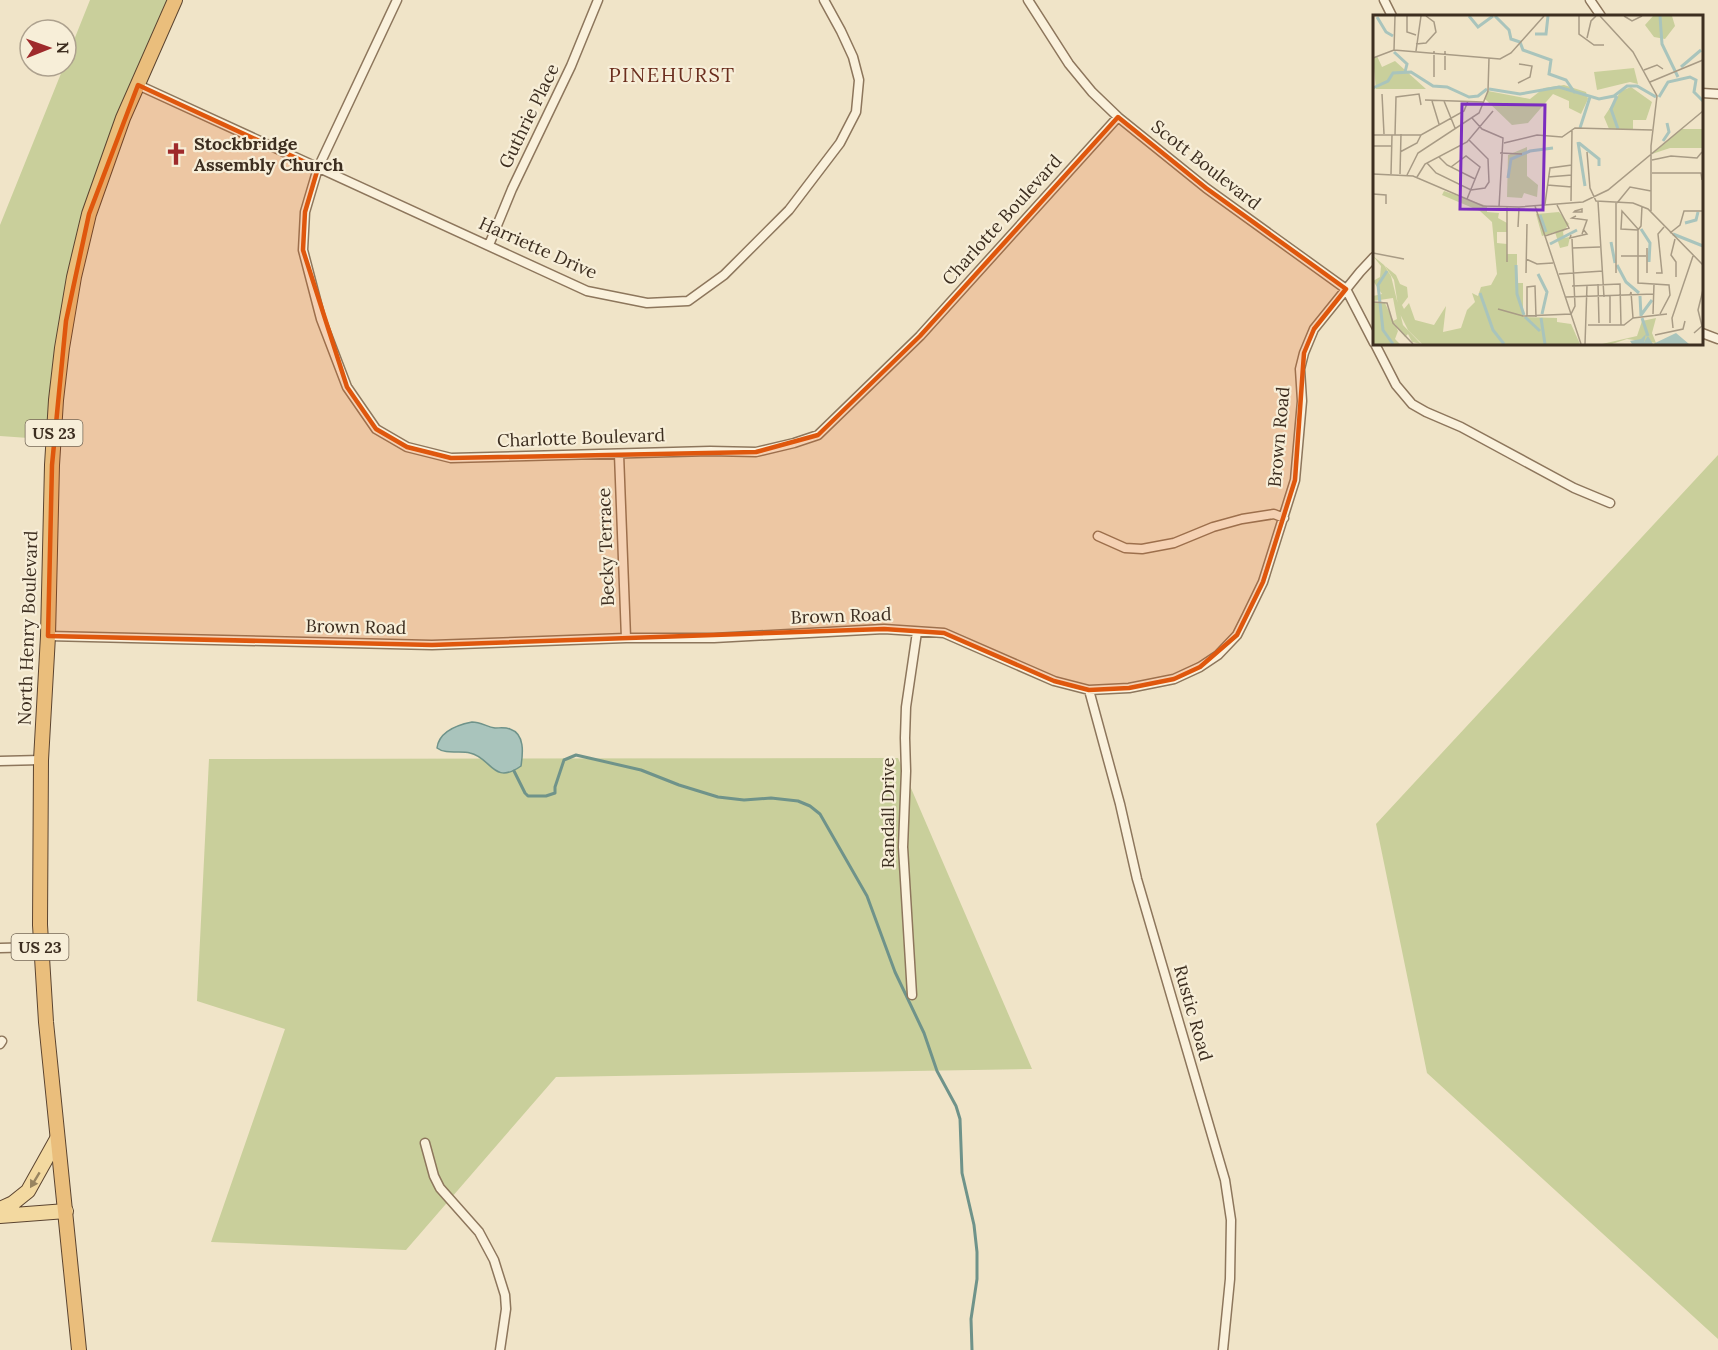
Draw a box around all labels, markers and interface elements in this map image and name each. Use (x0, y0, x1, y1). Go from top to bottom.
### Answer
inset map (1373, 15, 1703, 345)
north arrow (18, 18, 78, 78)
text: N (53, 41, 73, 54)
street label: Guthrie Place (493, 59, 564, 172)
district label: PINEHURST (608, 62, 736, 87)
street label: Scott Boulevard (1147, 115, 1266, 215)
place label: Stockbridge Assembly Church (194, 132, 344, 176)
church icon: Stockbridge Assembly Church (163, 141, 189, 167)
street label: Charlotte Boulevard (937, 149, 1067, 290)
street label: Harriette Drive (475, 211, 601, 284)
street label: Brown Road (1263, 385, 1294, 488)
road number: US 23 (26, 420, 82, 446)
street label: Charlotte Boulevard (497, 423, 666, 452)
street label: Becky Terrace (592, 487, 619, 607)
street label: North Henry Boulevard (13, 530, 42, 726)
street label: Brown Road (790, 602, 892, 629)
street label: Brown Road (305, 614, 407, 639)
street label: Randall Drive (876, 757, 899, 869)
road number: US 23 (12, 934, 68, 960)
street label: Rustic Road (1169, 962, 1218, 1064)
one-way arrow (30, 1172, 40, 1189)

